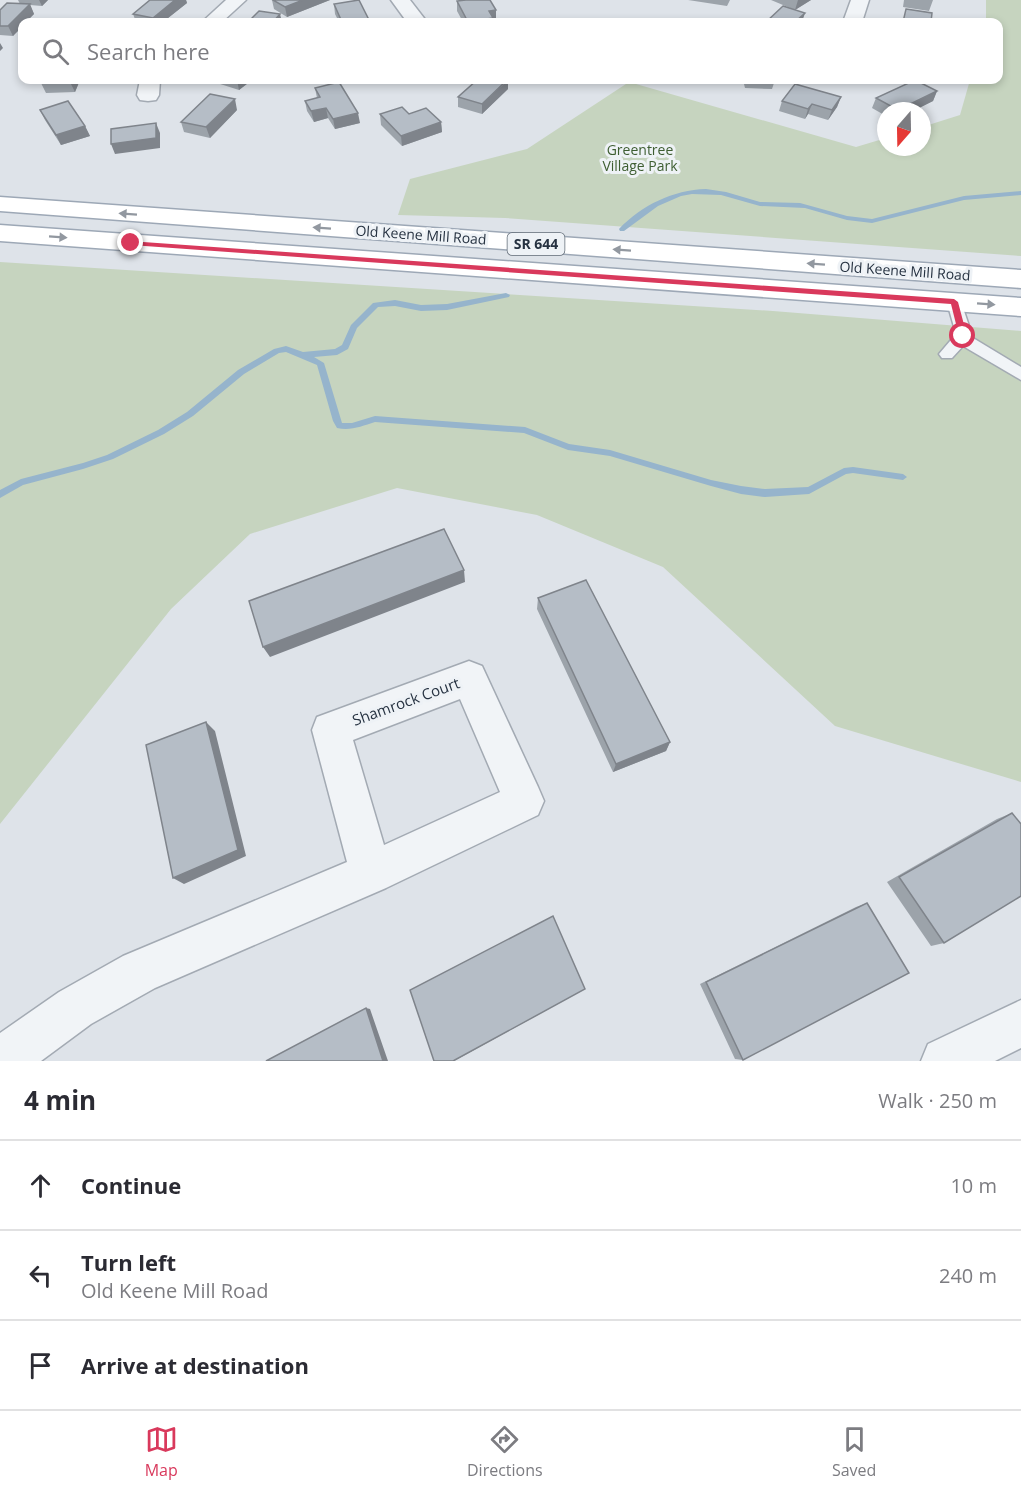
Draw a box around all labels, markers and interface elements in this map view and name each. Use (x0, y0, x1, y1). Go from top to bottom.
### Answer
search box (18, 18, 1003, 84)
icon: search (39, 35, 72, 68)
text: Search here (87, 36, 210, 66)
north arrow (877, 102, 931, 156)
park label: Greentree Village Park (602, 140, 678, 175)
one-way arrow (118, 209, 137, 218)
street label: Old Keene Mill Road (355, 220, 487, 249)
one-way arrow (313, 223, 332, 233)
route end (117, 229, 143, 255)
one-way arrow (49, 233, 68, 242)
road number: SR 644 (508, 233, 564, 255)
one-way arrow (612, 245, 631, 255)
street label: Old Keene Mill Road (839, 256, 971, 285)
one-way arrow (806, 259, 825, 269)
one-way arrow (976, 299, 995, 309)
route start (949, 322, 975, 348)
street label: Shamrock Court (349, 672, 462, 730)
text: 4 min (24, 1082, 96, 1118)
text: Walk · 250 m (878, 1087, 997, 1114)
icon: ahead (24, 1169, 57, 1202)
text: Continue (81, 1170, 181, 1200)
text: 10 m (950, 1172, 997, 1199)
text: Turn left (81, 1247, 176, 1277)
icon: left (24, 1259, 57, 1292)
text: 240 m (939, 1262, 997, 1289)
text: Old Keene Mill Road (81, 1277, 269, 1304)
icon: arrive (24, 1349, 57, 1382)
text: Arrive at destination (81, 1350, 309, 1380)
tab: Map (145, 1423, 178, 1481)
tab: Directions (467, 1423, 543, 1481)
tab: Saved (832, 1423, 876, 1481)

